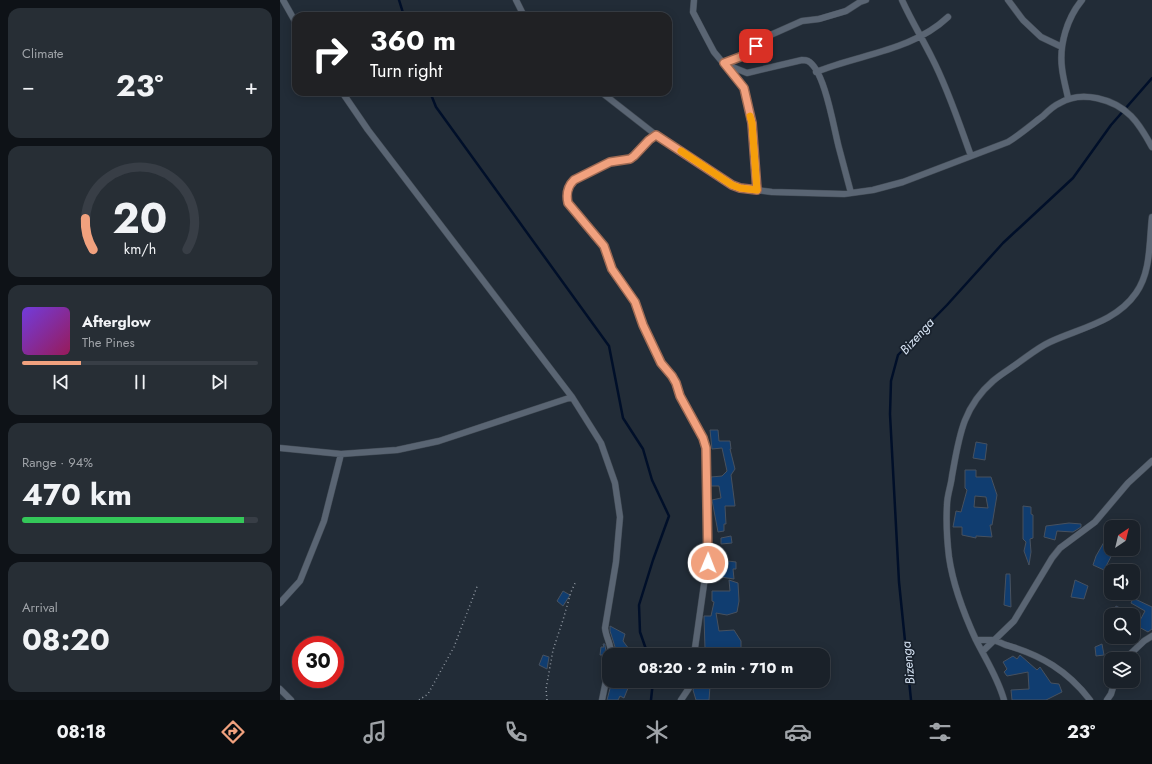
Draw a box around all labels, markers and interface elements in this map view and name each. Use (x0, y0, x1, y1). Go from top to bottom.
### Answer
text: 360 m (370, 20, 456, 61)
icon: right (304, 28, 356, 80)
pin (739, 29, 773, 63)
icon: arrive (745, 35, 767, 57)
text: Climate (22, 44, 63, 63)
text: Turn right (370, 58, 442, 84)
text: 23° (116, 64, 163, 107)
text: − (22, 70, 35, 102)
text: + (244, 70, 258, 102)
text: 20 (113, 187, 167, 248)
text: km/h (124, 238, 156, 258)
text: Afterglow (82, 311, 151, 333)
water label: Bizenga (895, 314, 939, 358)
text: The Pines (82, 333, 135, 352)
icon: previous (50, 371, 72, 393)
icon: pause (129, 371, 151, 393)
icon: next (208, 371, 230, 393)
text: Range · 94% (22, 453, 93, 472)
text: 470 km (22, 473, 132, 516)
north arrow (1104, 520, 1140, 556)
map controls (1104, 520, 1140, 688)
position arrow (687, 542, 729, 584)
button: sound (1104, 564, 1140, 600)
text: Arrival (22, 598, 58, 617)
button: search (1104, 608, 1140, 644)
text: 08:20 (22, 618, 110, 661)
speed limit sign: 30 (292, 636, 344, 688)
water label: Bizenga (896, 640, 920, 686)
button: layers (1104, 652, 1140, 688)
text: 08:20 · 2 min · 710 m (639, 657, 793, 679)
icon: directions (219, 718, 247, 746)
icon: music (361, 718, 389, 746)
icon: phone (502, 718, 530, 746)
icon: climate (643, 718, 671, 746)
icon: car (784, 718, 812, 746)
icon: filters (926, 718, 954, 746)
text: 08:18 (57, 719, 106, 745)
text: 23° (1067, 719, 1095, 745)

